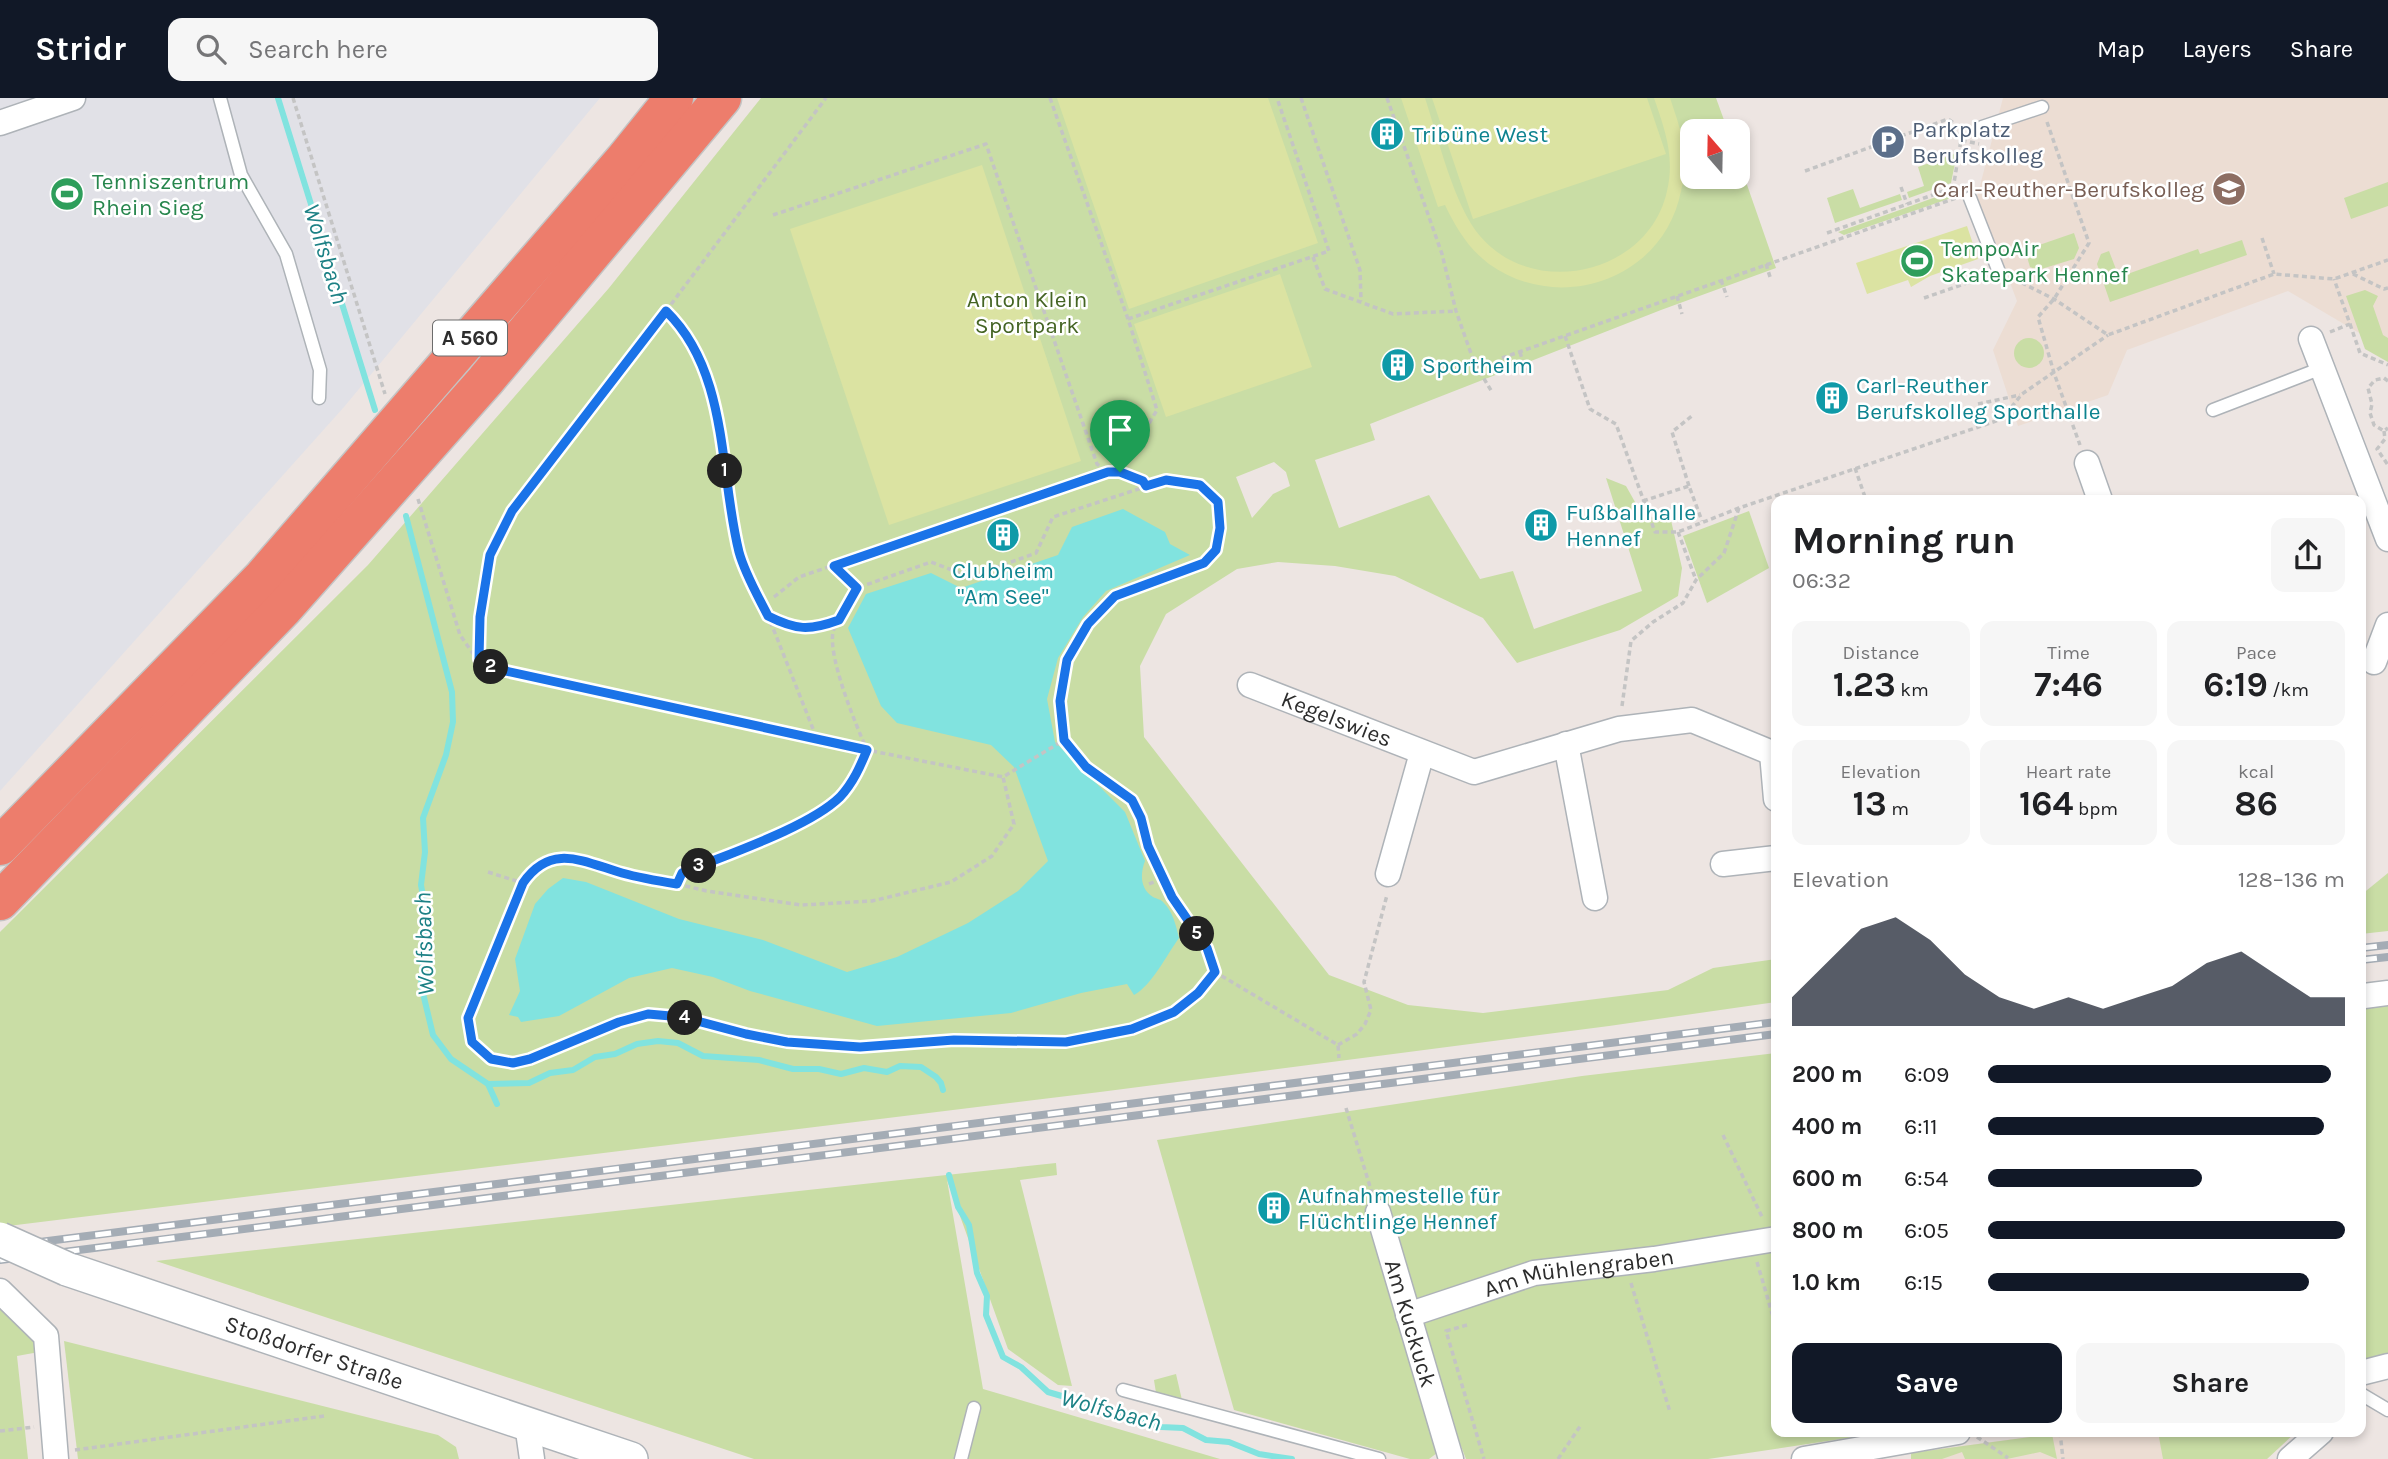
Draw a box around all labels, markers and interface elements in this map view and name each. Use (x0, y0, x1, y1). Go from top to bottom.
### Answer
search box (168, 18, 658, 81)
text: Stridr (35, 30, 126, 68)
icon: search (192, 30, 230, 68)
text: Search here (248, 34, 388, 65)
text: Map (2097, 35, 2145, 63)
text: Layers (2183, 35, 2252, 63)
text: Share (2290, 35, 2353, 63)
building icon: Tribüne West (1368, 115, 1406, 153)
place label: Parkplatz Berufskolleg (1912, 116, 2043, 169)
north arrow (1680, 119, 1750, 189)
map controls (1680, 119, 1750, 189)
place label: Tribüne West (1412, 121, 1548, 148)
parking icon: Parkplatz Berufskolleg (1869, 123, 1907, 161)
place label: Tenniszentrum Rhein Sieg (92, 168, 249, 221)
school or university icon: Carl-Reuther-Berufskolleg (2210, 170, 2248, 208)
sports icon: Tenniszentrum Rhein Sieg (48, 175, 86, 213)
place label: Carl-Reuther-Berufskolleg (1933, 176, 2204, 203)
water label: Wolfsbach (297, 200, 355, 308)
place label: TempoAir Skatepark Hennef (1941, 235, 2129, 288)
sports icon: TempoAir Skatepark Hennef (1898, 242, 1936, 280)
park label: Anton Klein Sportpark (967, 286, 1087, 339)
road number: A 560 (433, 320, 507, 356)
building icon: Sportheim (1379, 346, 1417, 384)
place label: Sportheim (1422, 352, 1533, 379)
place label: Carl-Reuther Berufskolleg Sporthalle (1856, 372, 2101, 425)
building icon: Carl-Reuther Berufskolleg Sporthalle (1813, 379, 1851, 417)
pin (1090, 400, 1150, 472)
icon: arrive (1101, 411, 1139, 449)
pin: 1 (708, 454, 742, 488)
text: 1 (721, 459, 728, 481)
place label: Fußballhalle Hennef (1566, 499, 1696, 552)
building icon: Fußballhalle Hennef (1522, 506, 1560, 544)
building icon: Clubheim "Am See" (984, 516, 1022, 554)
text: Morning run (1792, 518, 2016, 563)
button: share (2271, 518, 2345, 592)
place label: Clubheim "Am See" (952, 557, 1054, 610)
text: 06:32 (1792, 567, 1851, 594)
text: Distance (1842, 642, 1919, 664)
text: Time (2047, 642, 2090, 664)
text: Pace (2236, 642, 2276, 664)
pin: 2 (474, 650, 508, 684)
text: 2 (485, 655, 496, 677)
text: 1.23 (1833, 664, 1896, 705)
text: 7:46 (2034, 664, 2103, 705)
text: 6:19 (2203, 664, 2268, 705)
text: km (1896, 679, 1929, 701)
text: /km (2268, 679, 2309, 701)
street label: Kegelswies (1277, 685, 1396, 753)
text: Elevation (1841, 761, 1921, 783)
text: Heart rate (2026, 761, 2111, 783)
text: kcal (2238, 761, 2274, 783)
text: 13 (1853, 783, 1887, 824)
text: 164 (2019, 783, 2073, 824)
text: 86 (2234, 783, 2278, 824)
text: m (1887, 798, 1909, 820)
text: bpm (2073, 798, 2118, 820)
pin: 3 (682, 848, 716, 884)
text: 3 (693, 854, 704, 876)
text: Elevation (1792, 866, 1889, 893)
text: 128–136 m (2238, 866, 2345, 893)
water label: Wolfsbach (408, 892, 440, 996)
pin: 5 (1180, 916, 1214, 952)
text: 5 (1191, 922, 1202, 944)
pin: 4 (668, 1000, 702, 1035)
text: 4 (679, 1006, 690, 1028)
text: 200 m (1792, 1061, 1863, 1088)
text: 6:09 (1904, 1061, 1949, 1088)
text: 400 m (1792, 1113, 1862, 1140)
text: 6:11 (1904, 1113, 1938, 1140)
text: 600 m (1792, 1165, 1863, 1192)
text: 6:54 (1904, 1165, 1948, 1192)
place label: Aufnahmestelle für Flüchtlinge Hennef (1298, 1182, 1500, 1235)
building icon: Aufnahmestelle für Flüchtlinge Hennef (1255, 1189, 1293, 1227)
text: 800 m (1792, 1217, 1864, 1244)
text: 6:05 (1904, 1217, 1949, 1244)
street label: Am Mühlengraben (1480, 1243, 1676, 1303)
street label: Am Kuckuck (1379, 1256, 1442, 1390)
text: 1.0 km (1792, 1269, 1861, 1296)
text: 6:15 (1904, 1269, 1943, 1296)
street label: Stoßdorfer Straße (221, 1310, 407, 1395)
button: Save (1792, 1343, 2062, 1423)
button: Share (2076, 1343, 2345, 1423)
water label: Wolfsbach (1057, 1383, 1165, 1437)

